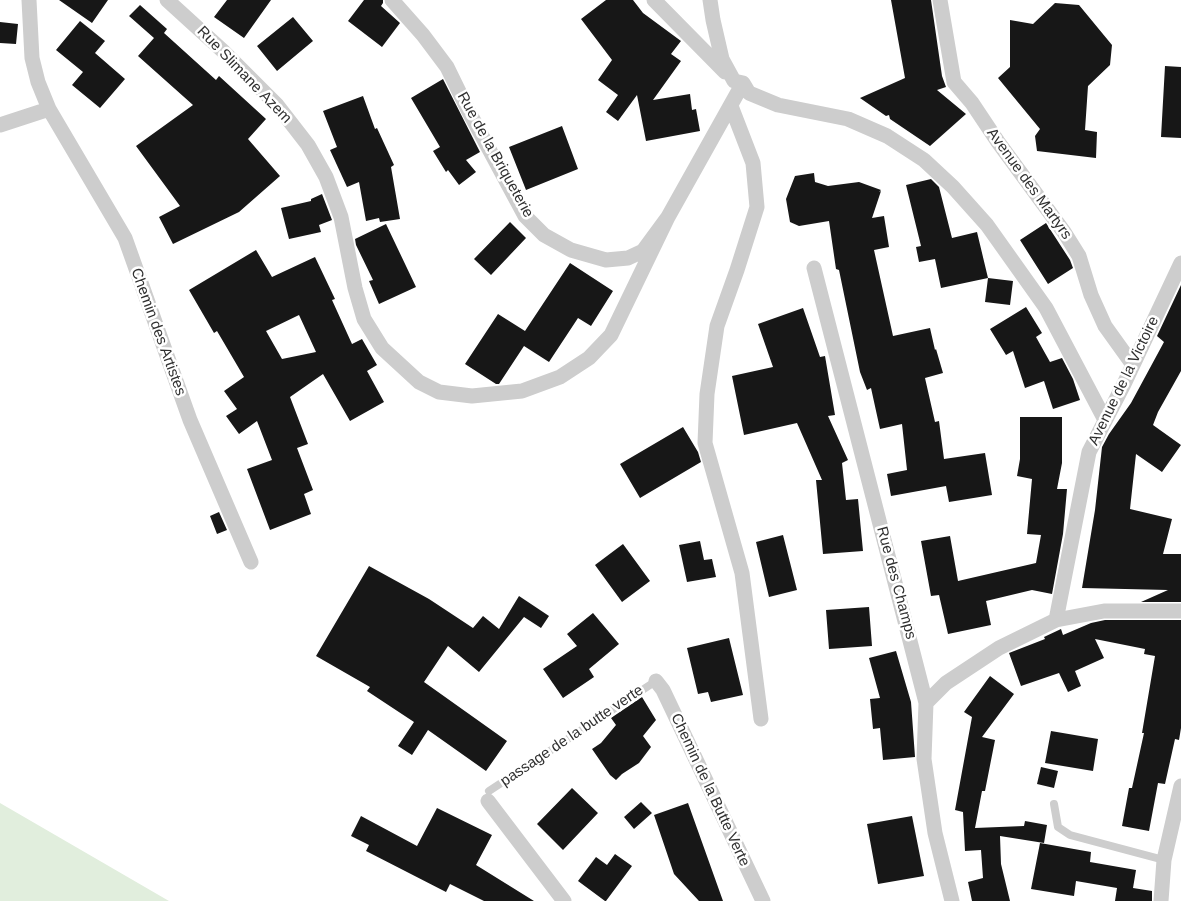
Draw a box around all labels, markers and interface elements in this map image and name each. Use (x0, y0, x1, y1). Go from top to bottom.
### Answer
street label: Rue Slimane Azem (193, 23, 295, 127)
street label: Rue de la Briqueterie (453, 89, 537, 221)
street label: Avenue des Martyrs (983, 125, 1075, 243)
street label: Chemin des Artistes (127, 266, 189, 398)
street label: Avenue de la Victoire (1085, 314, 1163, 448)
street label: Rue des Champs (872, 525, 920, 641)
street label: passage de la butte verte (497, 681, 647, 791)
street label: Chemin de la Butte Verte (667, 711, 753, 869)

